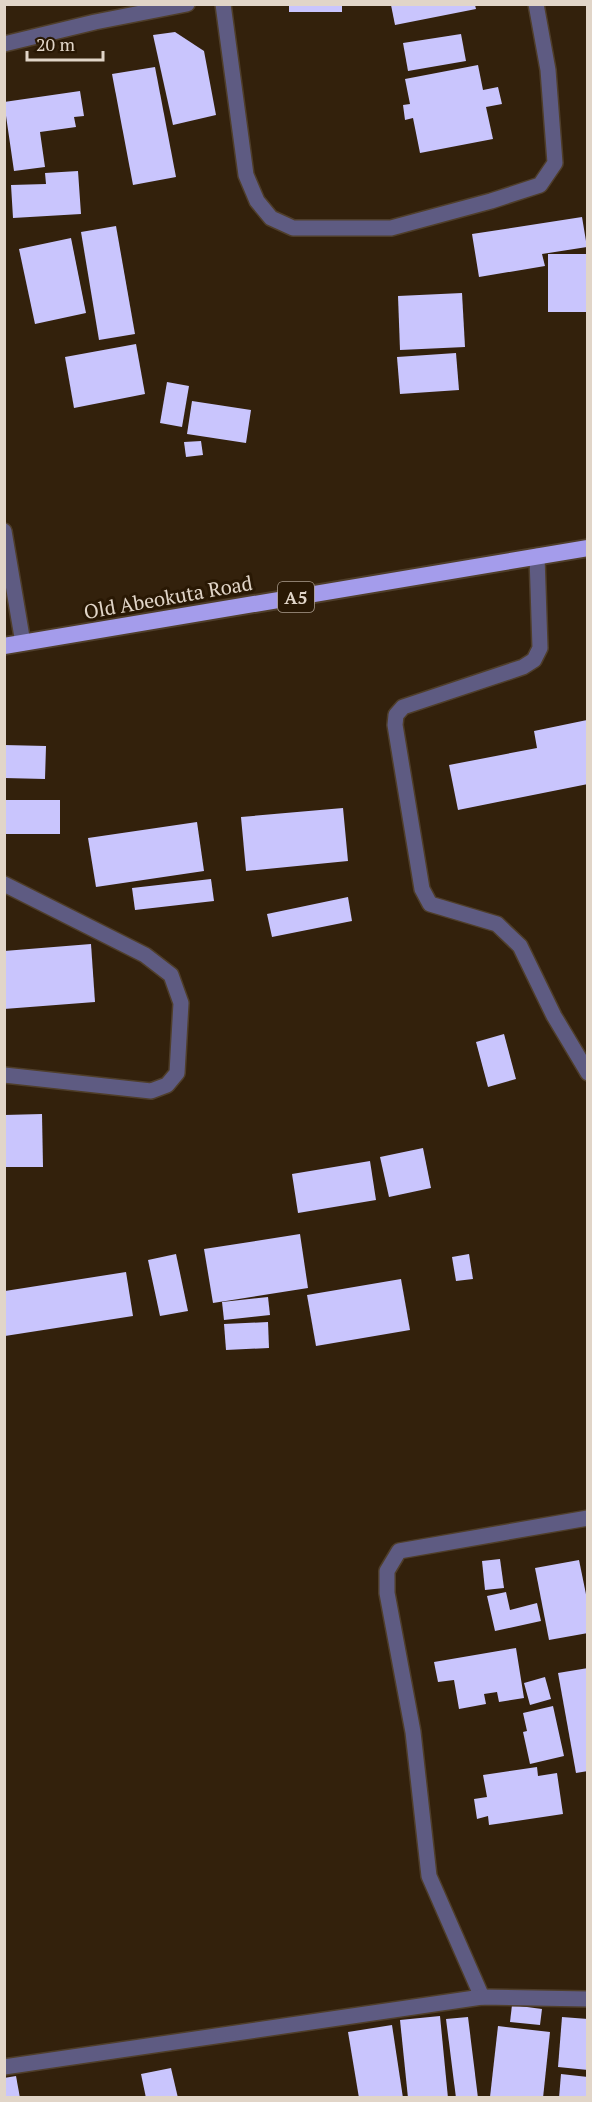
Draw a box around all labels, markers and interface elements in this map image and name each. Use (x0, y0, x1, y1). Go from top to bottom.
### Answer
scale bar (27, 24, 104, 62)
text: 20 m (36, 32, 76, 56)
street label: Old Abeokuta Road (82, 569, 254, 625)
road number: A5 (278, 582, 314, 612)

